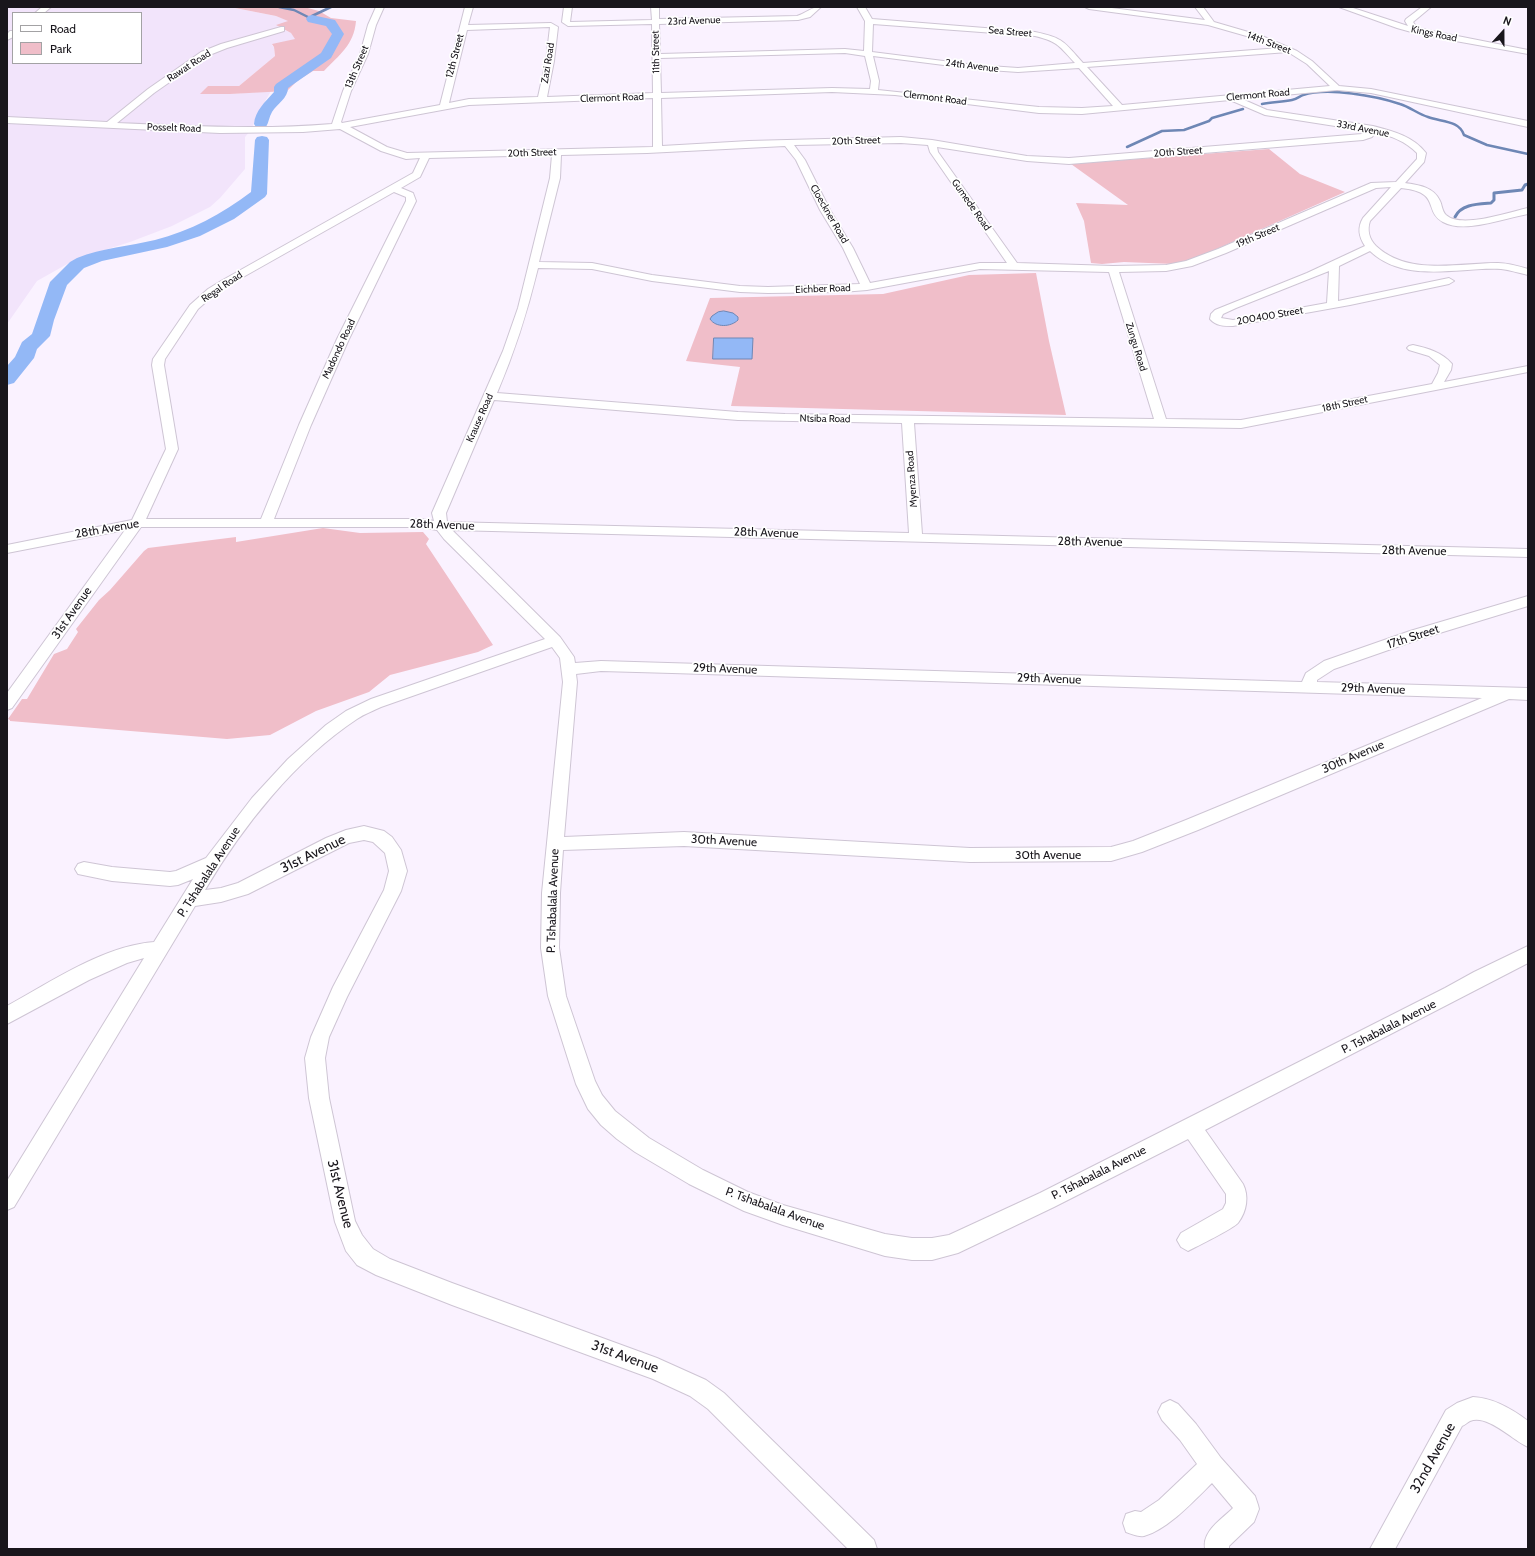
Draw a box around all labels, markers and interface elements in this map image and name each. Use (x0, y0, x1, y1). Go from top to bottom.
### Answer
legend (12, 12, 142, 64)
north arrow (1483, 12, 1523, 52)
text: N (1501, 13, 1513, 29)
street label: 23rd Avenue (667, 14, 721, 28)
text: Road (50, 21, 76, 36)
street label: Kings Road (1410, 23, 1458, 45)
street label: Sea Street (988, 24, 1032, 40)
street label: 14th Street (1245, 29, 1293, 57)
street label: 11th Street (650, 30, 662, 74)
street label: 12th Street (443, 33, 467, 79)
text: Park (50, 41, 72, 56)
street label: Zazi Road (539, 42, 557, 84)
street label: 13th Street (343, 44, 371, 90)
street label: Rawat Road (165, 47, 213, 85)
street label: 24th Avenue (945, 57, 999, 75)
street label: Clermont Road (1226, 86, 1290, 104)
street label: Clermont Road (903, 88, 967, 108)
street label: Clermont Road (580, 91, 644, 105)
street label: 33rd Avenue (1336, 118, 1390, 140)
street label: Posselt Road (147, 121, 201, 135)
street label: 20th Street (831, 134, 881, 148)
street label: 20th Street (1153, 144, 1203, 160)
street label: 20th Street (507, 146, 557, 160)
street label: Gumede Road (949, 177, 993, 233)
street label: Cloeckner Road (807, 182, 851, 246)
street label: 19th Street (1235, 222, 1281, 250)
street label: Regal Road (199, 269, 245, 305)
street label: Eichber Road (795, 282, 851, 296)
street label: 200400 Street (1236, 304, 1304, 328)
street label: Madondo Road (320, 317, 358, 381)
street label: Zungu Road (1123, 321, 1149, 373)
street label: Krause Road (464, 392, 496, 444)
street label: 18th Street (1321, 393, 1369, 415)
street label: Ntsiba Road (799, 413, 851, 425)
street label: Myenza Road (904, 450, 920, 508)
street label: 28th Avenue (74, 516, 140, 542)
street label: 28th Avenue (409, 517, 475, 533)
street label: 28th Avenue (733, 525, 799, 541)
street label: 28th Avenue (1057, 534, 1123, 550)
street label: 28th Avenue (1381, 543, 1447, 559)
street label: 31st Avenue (49, 584, 95, 642)
street label: 17th Street (1385, 622, 1441, 652)
street label: 29th Avenue (693, 661, 757, 677)
street label: 29th Avenue (1017, 671, 1081, 687)
street label: 29th Avenue (1341, 681, 1405, 697)
street label: 30th Avenue (1320, 737, 1386, 777)
street label: P. Tshabalala Avenue (175, 824, 243, 920)
street label: 31st Avenue (278, 831, 348, 877)
street label: 30th Avenue (691, 832, 757, 850)
street label: 30th Avenue (1015, 848, 1081, 862)
street label: P. Tshabalala Avenue (544, 849, 562, 953)
street label: P. Tshabalala Avenue (1339, 997, 1439, 1057)
street label: P. Tshabalala Avenue (1049, 1143, 1149, 1203)
street label: 31st Avenue (323, 1158, 357, 1230)
street label: P. Tshabalala Avenue (724, 1184, 826, 1234)
street label: 31st Avenue (589, 1337, 661, 1377)
street label: 32nd Avenue (1407, 1420, 1459, 1496)

